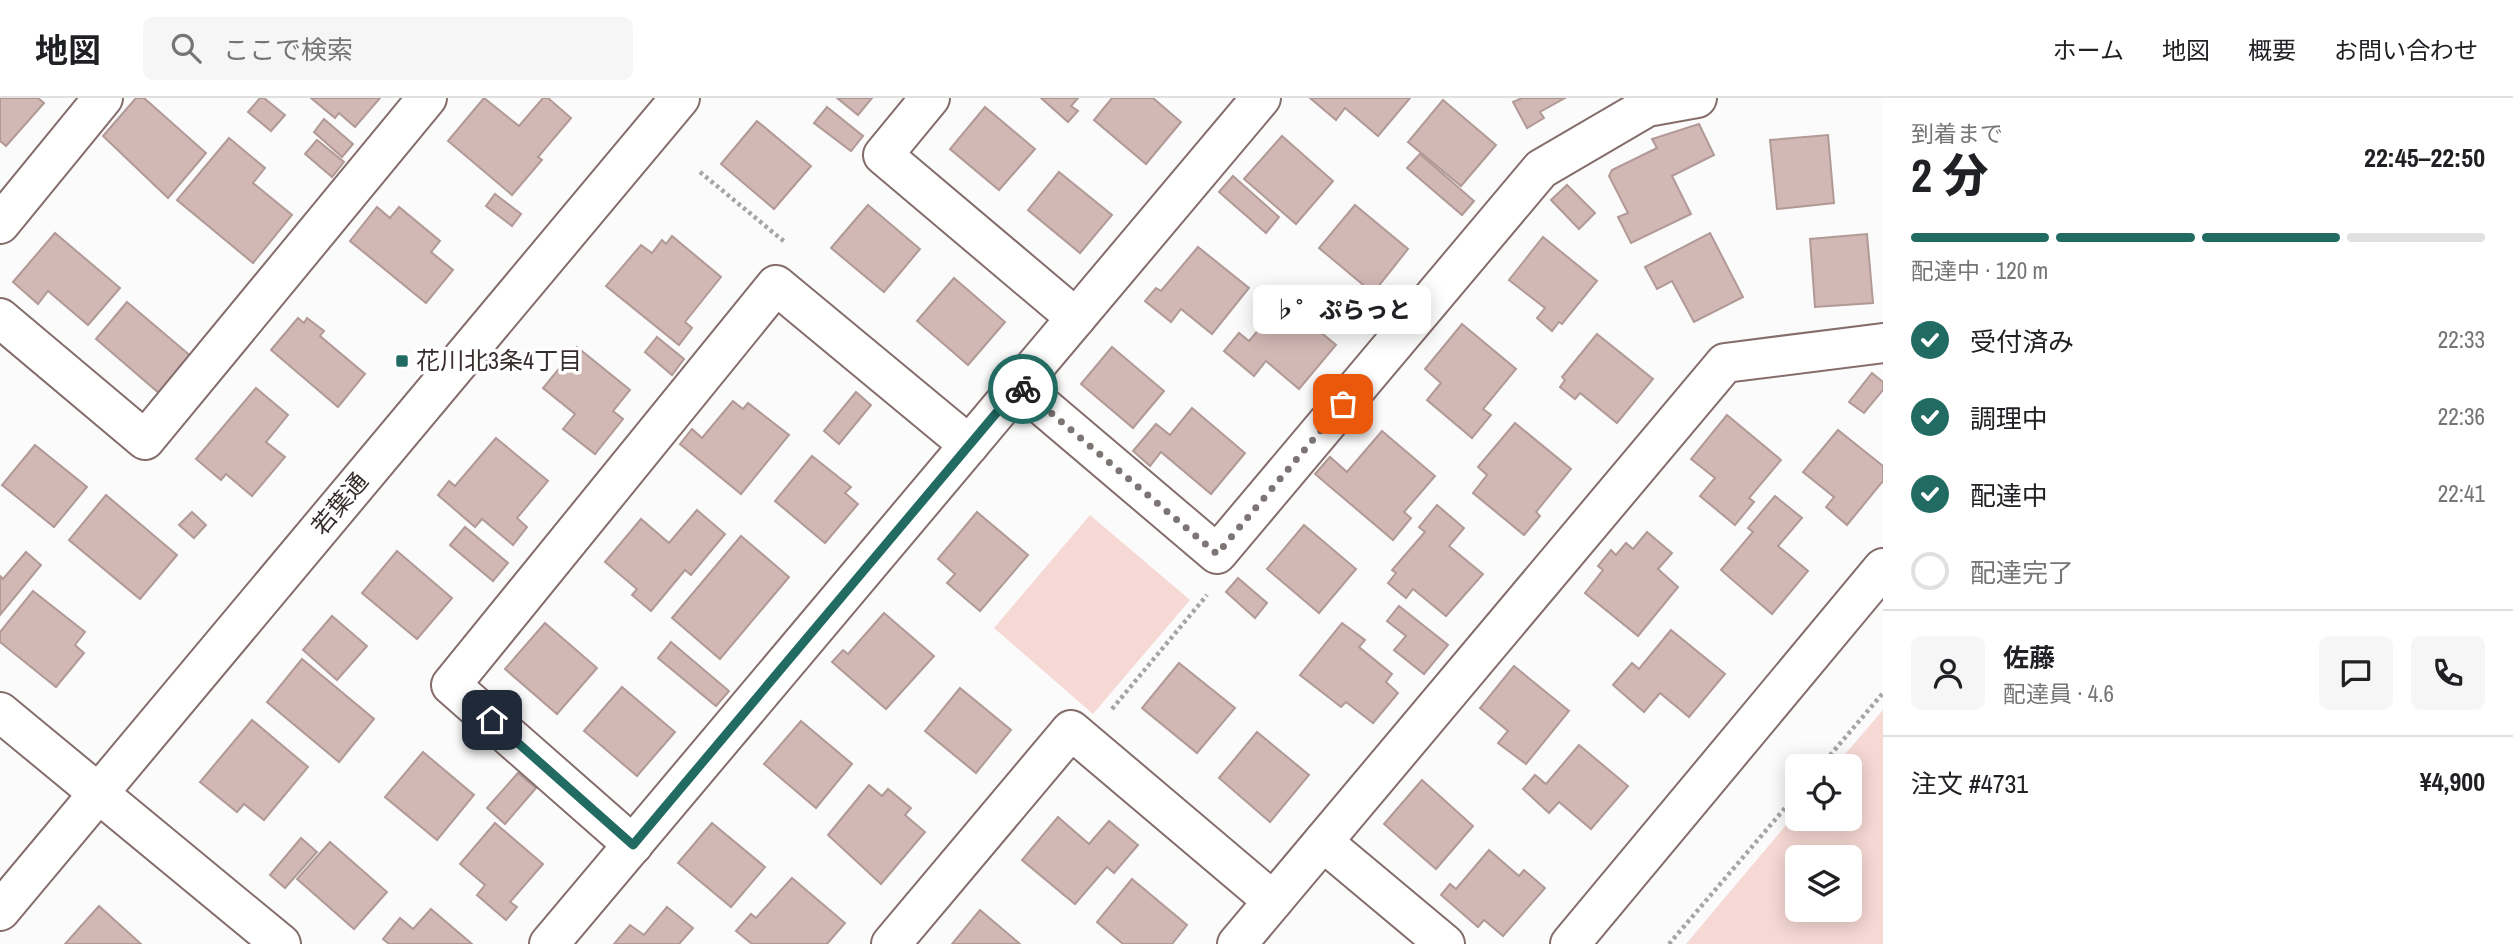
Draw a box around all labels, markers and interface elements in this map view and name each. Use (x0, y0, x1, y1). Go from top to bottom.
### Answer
search box (143, 17, 633, 80)
text: 地図 (35, 28, 101, 72)
icon: search (167, 29, 205, 67)
text: ここで検索 (223, 32, 353, 67)
text: ホーム (2053, 34, 2124, 66)
text: 地図 (2162, 34, 2210, 66)
text: 概要 (2248, 34, 2296, 66)
text: お問い合わせ (2334, 34, 2478, 66)
text: 到着まで (1911, 118, 2003, 149)
text: 22:45–22:50 (2364, 140, 2485, 175)
text: 2 分 (1911, 144, 1988, 206)
text: 配達中 · 120 m (1911, 255, 2048, 286)
callout: ♭゜ぷらっと (1254, 285, 1432, 334)
text: ♭゜ぷらっと (1273, 294, 1411, 325)
icon: check (1911, 321, 1949, 359)
text: 受付済み (1970, 324, 2074, 359)
text: 22:33 (2438, 324, 2485, 355)
place label: 花川北3条4丁目 (416, 344, 582, 376)
marker: 花川北3条4丁目 (394, 353, 410, 369)
courier (988, 354, 1058, 424)
icon: bike (1004, 370, 1042, 408)
pin (1313, 374, 1373, 434)
icon: bag (1324, 385, 1362, 423)
icon: check (1911, 398, 1949, 436)
text: 調理中 (1970, 401, 2048, 436)
text: 22:36 (2438, 401, 2485, 432)
street label: 若葉通 (304, 465, 375, 541)
icon: check (1911, 475, 1949, 513)
text: 配達中 (1970, 478, 2048, 513)
text: 22:41 (2438, 478, 2485, 509)
text: 配達完了 (1970, 555, 2074, 590)
button: person (1911, 636, 1985, 710)
button: chat (2319, 636, 2393, 710)
button: phone (2411, 636, 2485, 710)
text: 佐藤 (2003, 640, 2055, 675)
text: 配達員 · 4.6 (2003, 678, 2114, 709)
pin (462, 690, 522, 750)
icon: home (473, 701, 511, 739)
map controls (1785, 754, 1862, 922)
button: locate (1785, 754, 1862, 831)
text: ¥4,900 (2420, 764, 2485, 799)
text: 注文 #4731 (1911, 766, 2028, 801)
button: layers (1785, 845, 1862, 922)

